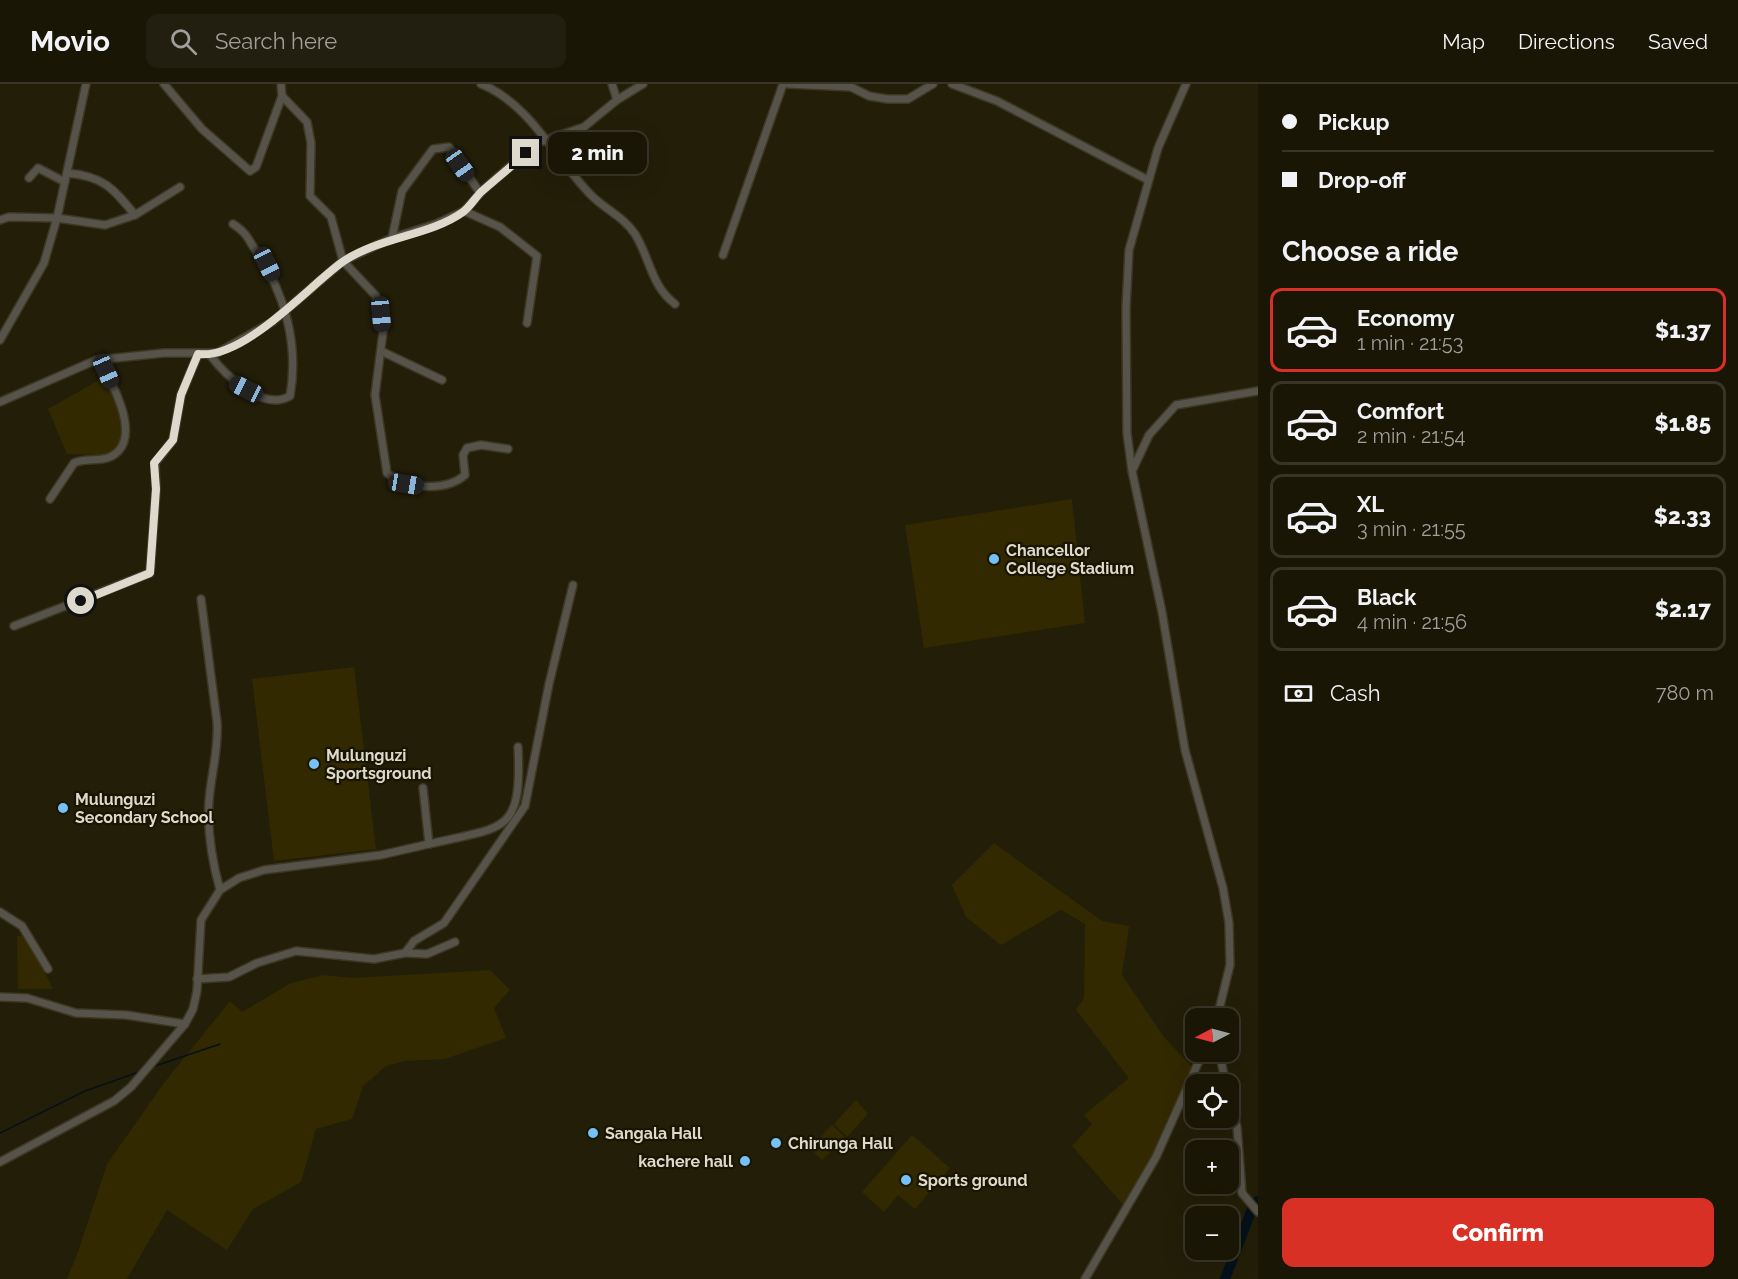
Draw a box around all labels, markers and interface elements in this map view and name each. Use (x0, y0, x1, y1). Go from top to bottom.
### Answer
search box (146, 14, 566, 68)
text: Movio (30, 25, 110, 58)
icon: search (167, 25, 200, 58)
text: Search here (215, 28, 337, 54)
text: Map (1442, 29, 1485, 54)
text: Directions (1518, 29, 1615, 54)
text: Saved (1648, 29, 1708, 54)
text: Pickup (1318, 109, 1390, 135)
callout: 2 min (547, 132, 646, 174)
route end (512, 139, 539, 166)
text: 2 min (571, 141, 624, 165)
car (442, 145, 478, 185)
text: Drop-off (1318, 167, 1406, 193)
text: Choose a ride (1282, 236, 1458, 267)
car (251, 244, 283, 284)
car (370, 295, 392, 333)
icon: car (1285, 303, 1339, 357)
text: Economy (1357, 305, 1455, 331)
text: $1.37 (1655, 317, 1711, 343)
text: 1 min · 21:53 (1357, 331, 1463, 355)
car (90, 351, 122, 391)
car (226, 373, 266, 405)
icon: car (1285, 396, 1339, 450)
text: Comfort (1357, 398, 1444, 424)
text: $1.85 (1655, 410, 1711, 436)
text: 2 min · 21:54 (1357, 424, 1465, 448)
car (387, 472, 425, 496)
icon: car (1285, 489, 1339, 543)
text: XL (1357, 491, 1384, 517)
text: $2.33 (1654, 503, 1711, 529)
text: 3 min · 21:55 (1357, 517, 1466, 541)
place label: Chancellor College Stadium (1006, 541, 1134, 578)
marker: Chancellor College Stadium (987, 552, 1001, 566)
icon: car (1285, 582, 1339, 636)
text: Black (1357, 584, 1416, 610)
route start (67, 587, 94, 614)
text: $2.17 (1655, 596, 1711, 622)
text: 4 min · 21:56 (1357, 610, 1467, 634)
icon: cash (1282, 677, 1315, 710)
text: Cash (1330, 680, 1381, 706)
text: 780 m (1656, 681, 1714, 705)
place label: Mulunguzi Sportsground (326, 746, 432, 783)
marker: Mulunguzi Sportsground (307, 757, 321, 771)
place label: Mulunguzi Secondary School (75, 790, 215, 827)
marker: Mulunguzi Secondary School (56, 801, 70, 815)
north arrow (1185, 1008, 1239, 1062)
map controls (1185, 1008, 1239, 1260)
button: locate (1185, 1074, 1239, 1128)
place label: Sangala Hall (605, 1124, 703, 1143)
marker: Sangala Hall (586, 1126, 600, 1140)
place label: Chirunga Hall (788, 1134, 894, 1153)
marker: Chirunga Hall (769, 1136, 783, 1150)
button: + (1185, 1140, 1239, 1194)
place label: kachere hall (638, 1152, 734, 1171)
marker: kachere hall (738, 1154, 752, 1168)
place label: Sports ground (918, 1171, 1027, 1190)
marker: Sports ground (899, 1173, 913, 1187)
button: Confirm (1282, 1198, 1714, 1267)
button: − (1185, 1206, 1239, 1260)

